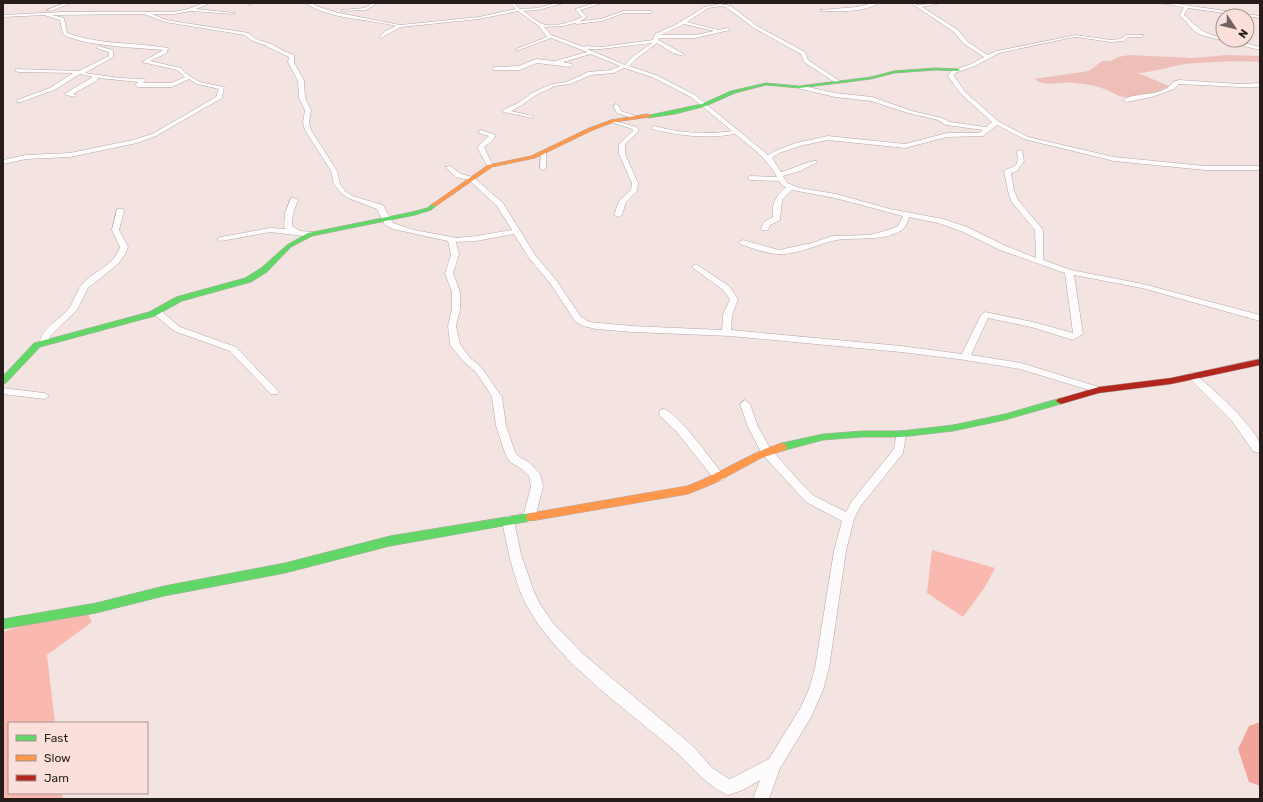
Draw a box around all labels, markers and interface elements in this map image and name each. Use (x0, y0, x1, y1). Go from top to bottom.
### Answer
north arrow (1215, 8, 1255, 48)
text: N (1235, 26, 1250, 40)
legend (8, 722, 148, 794)
text: Fast (44, 731, 68, 745)
text: Slow (44, 751, 71, 765)
text: Jam (44, 771, 69, 785)

